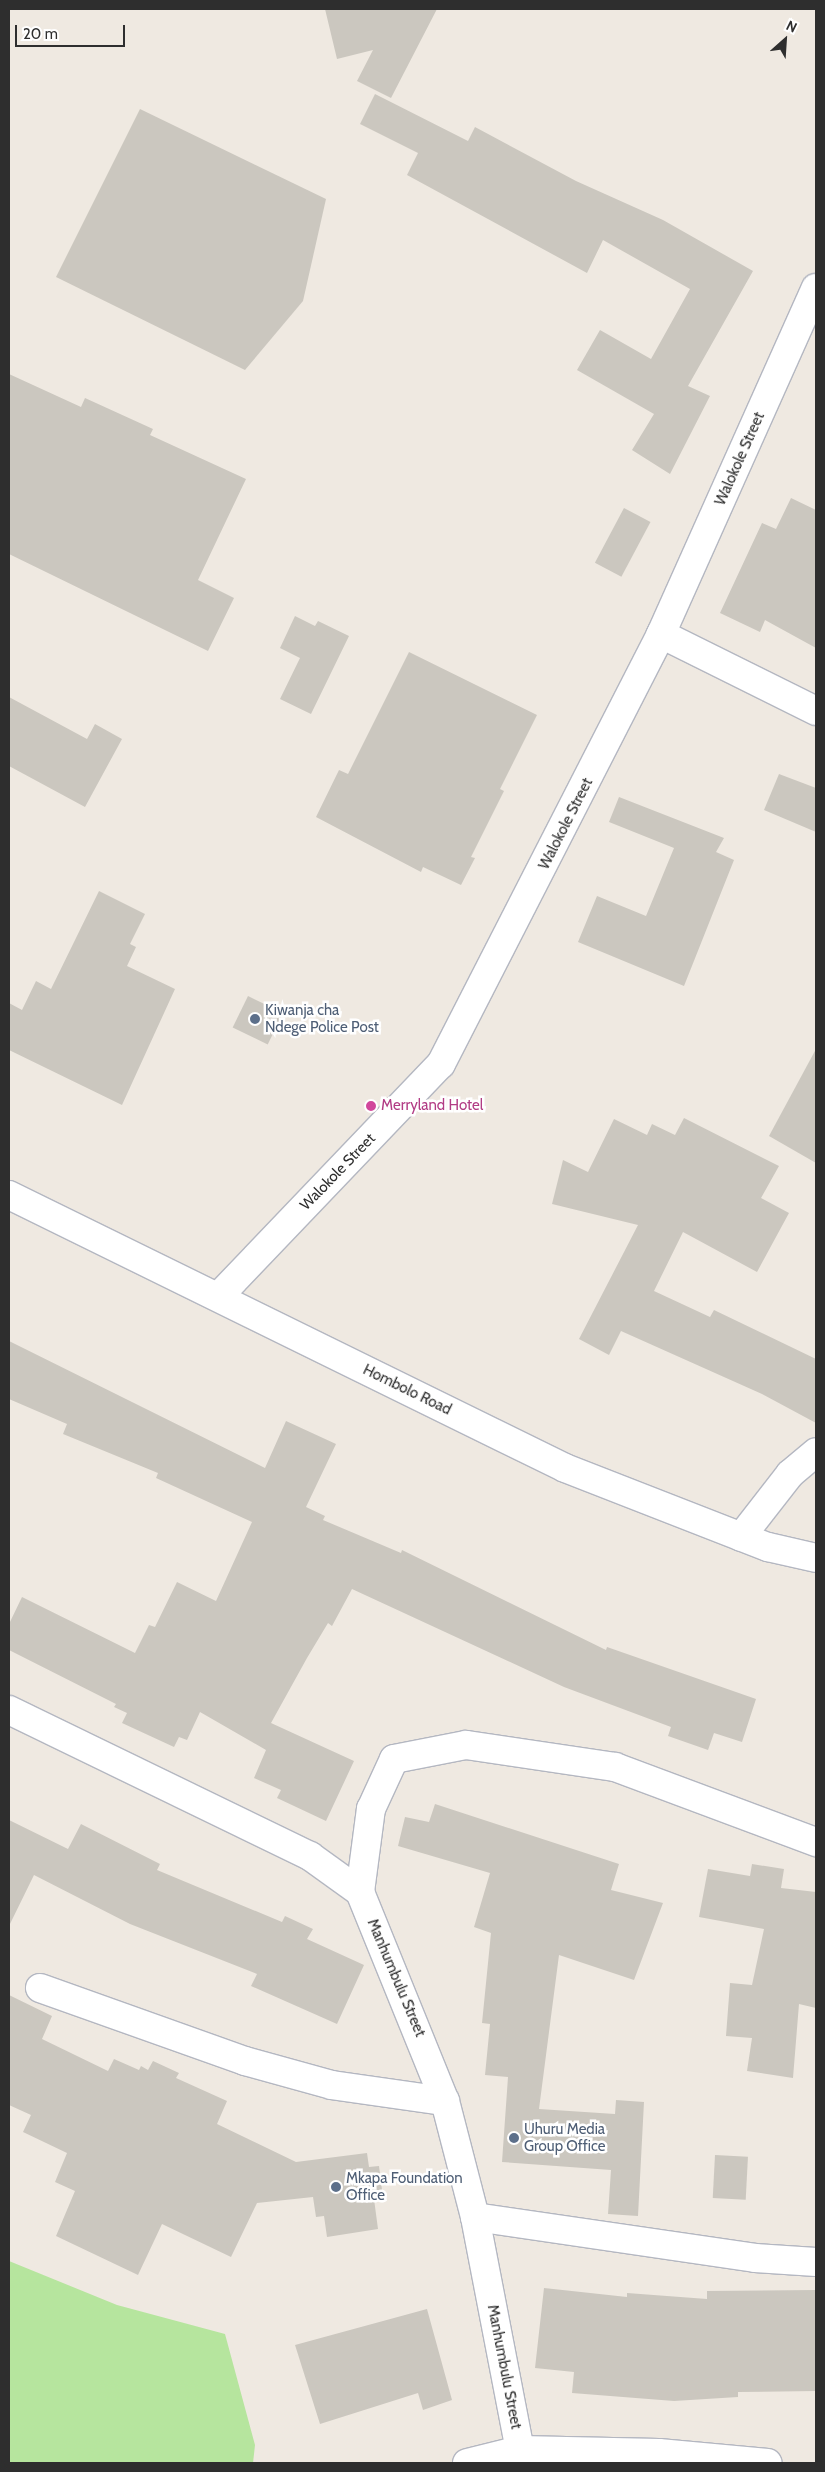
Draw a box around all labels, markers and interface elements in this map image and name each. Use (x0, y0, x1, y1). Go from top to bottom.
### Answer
scale bar (18, 15, 128, 47)
north arrow (760, 15, 810, 65)
text: N (783, 16, 800, 37)
text: 20 m (23, 25, 58, 43)
street label: Walokole Street (711, 410, 769, 508)
street label: Walokole Street (535, 775, 597, 873)
place label: Kiwanja cha Ndege Police Post (265, 1001, 379, 1036)
marker: Kiwanja cha Ndege Police Post (249, 1013, 261, 1025)
place label: Merryland Hotel (381, 1097, 483, 1115)
marker: Merryland Hotel (365, 1100, 377, 1112)
street label: Walokole Street (297, 1130, 379, 1214)
street label: Hombolo Road (360, 1361, 454, 1419)
street label: Manhumbulu Street (363, 1916, 429, 2040)
place label: Uhuru Media Group Office (524, 2120, 605, 2155)
marker: Uhuru Media Group Office (508, 2132, 520, 2144)
place label: Mkapa Foundation Office (346, 2169, 463, 2204)
marker: Mkapa Foundation Office (330, 2181, 342, 2193)
street label: Manhumbulu Street (483, 2303, 525, 2431)

